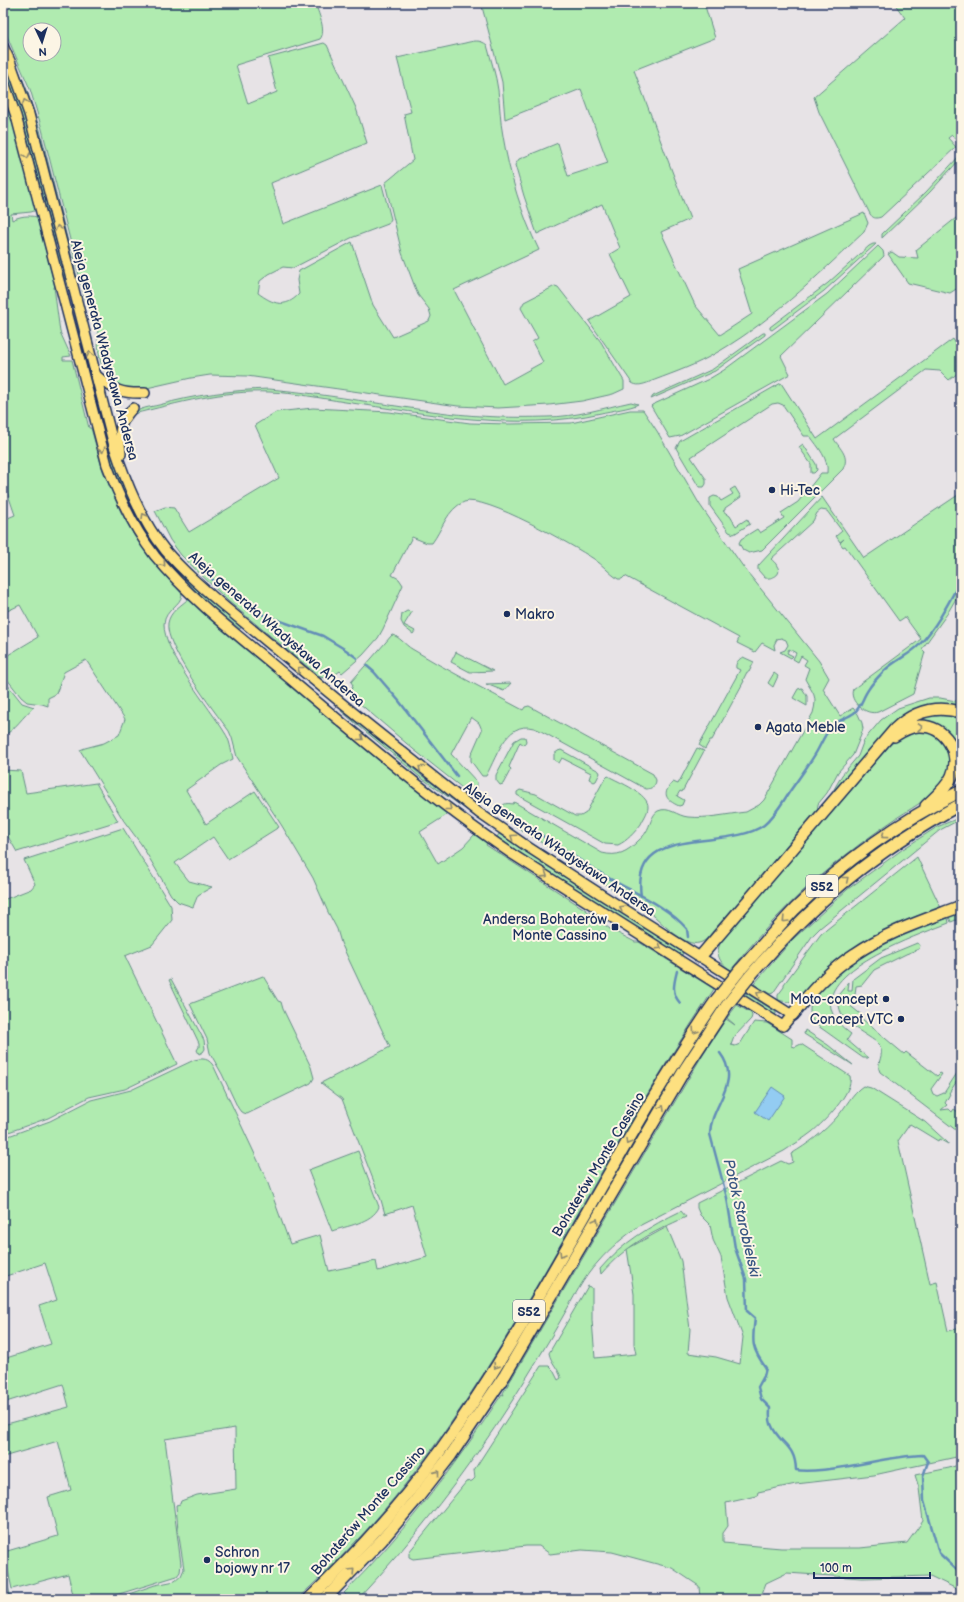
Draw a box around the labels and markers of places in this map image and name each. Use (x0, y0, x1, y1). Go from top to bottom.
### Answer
place label: Hi-Tec (780, 482, 820, 499)
marker: Hi-Tec (767, 485, 777, 495)
place label: Makro (515, 606, 555, 623)
marker: Makro (502, 609, 512, 619)
place label: Agata Meble (766, 719, 845, 736)
marker: Agata Meble (753, 722, 763, 732)
place label: Andersa Bohaterów Monte Cassino (483, 911, 608, 944)
marker: Andersa Bohaterów Monte Cassino (610, 922, 620, 932)
place label: Moto-concept (790, 991, 879, 1008)
marker: Moto-concept (881, 994, 891, 1004)
place label: Concept VTC (810, 1011, 893, 1028)
marker: Concept VTC (896, 1014, 906, 1024)
place label: Schron bojowy nr 17 (215, 1544, 290, 1577)
marker: Schron bojowy nr 17 (202, 1555, 212, 1565)

